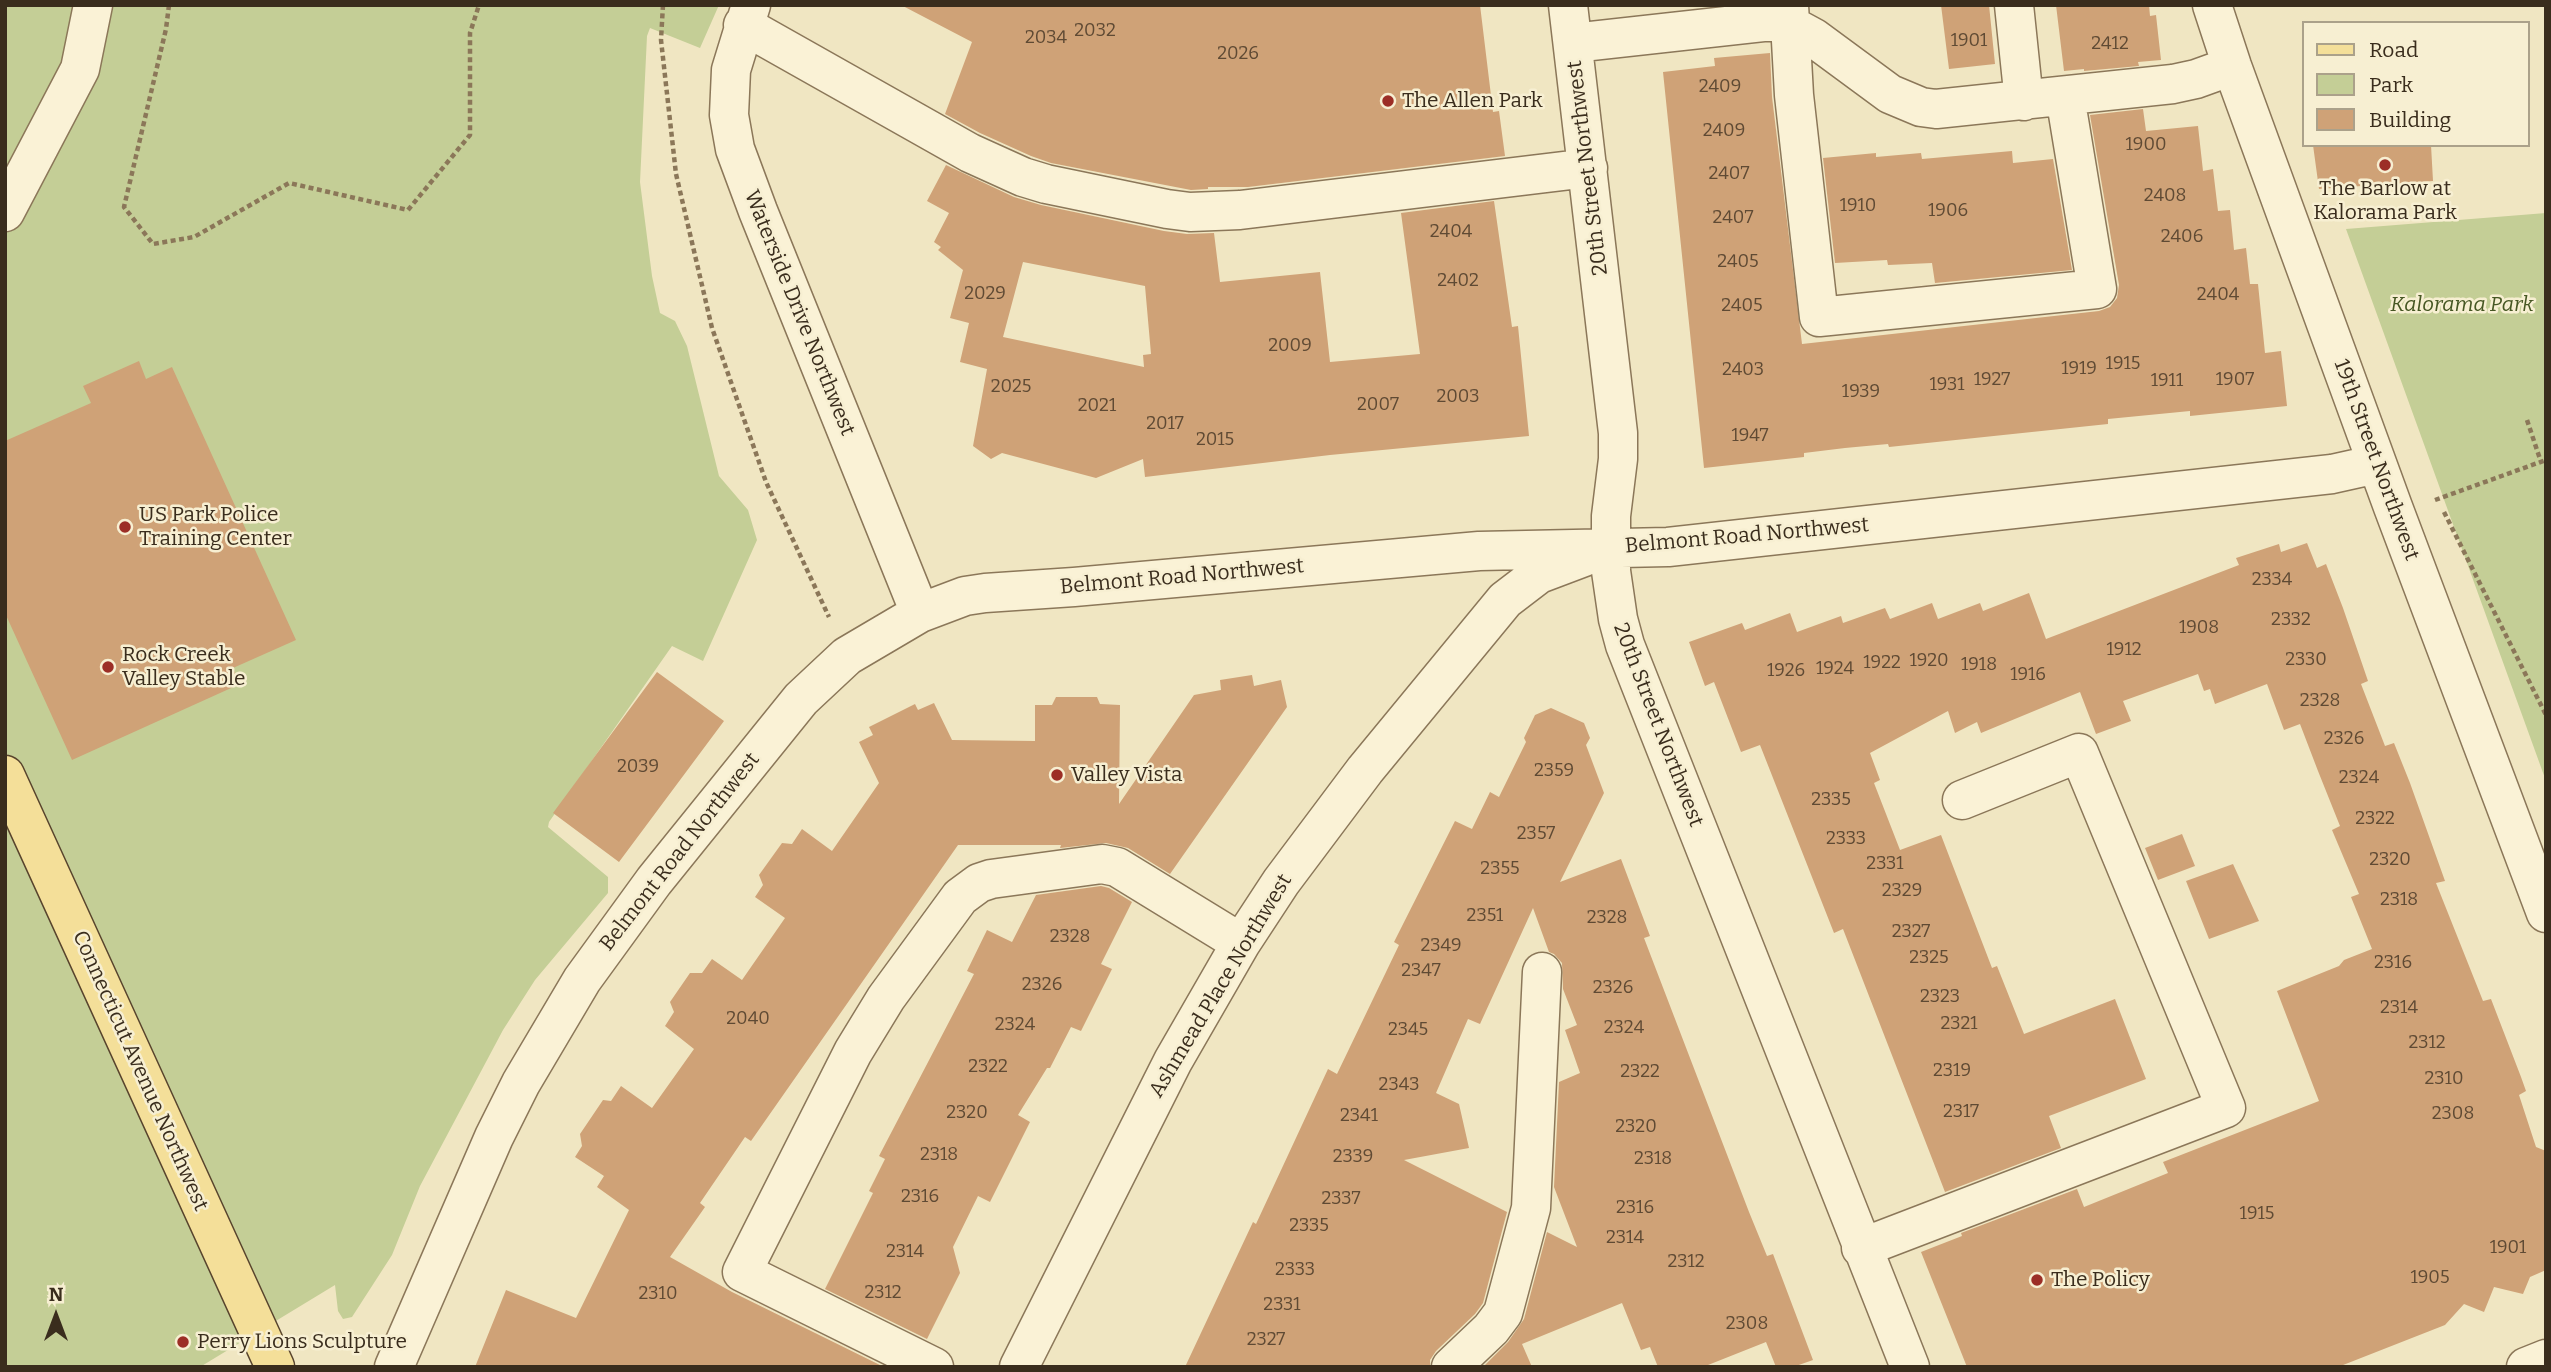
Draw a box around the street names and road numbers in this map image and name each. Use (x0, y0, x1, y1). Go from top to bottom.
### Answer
street label: 20th Street Northwest (1562, 59, 1614, 277)
street label: Waterside Drive Northwest (738, 187, 860, 439)
street label: 19th Street Northwest (2328, 356, 2424, 564)
street label: Belmont Road Northwest (1624, 513, 1870, 559)
street label: Belmont Road Northwest (1059, 554, 1305, 600)
street label: 20th Street Northwest (1608, 620, 1708, 830)
street label: Belmont Road Northwest (595, 748, 765, 956)
street label: Ashmead Place Northwest (1144, 870, 1298, 1102)
street label: Connecticut Avenue Northwest (67, 927, 213, 1215)

